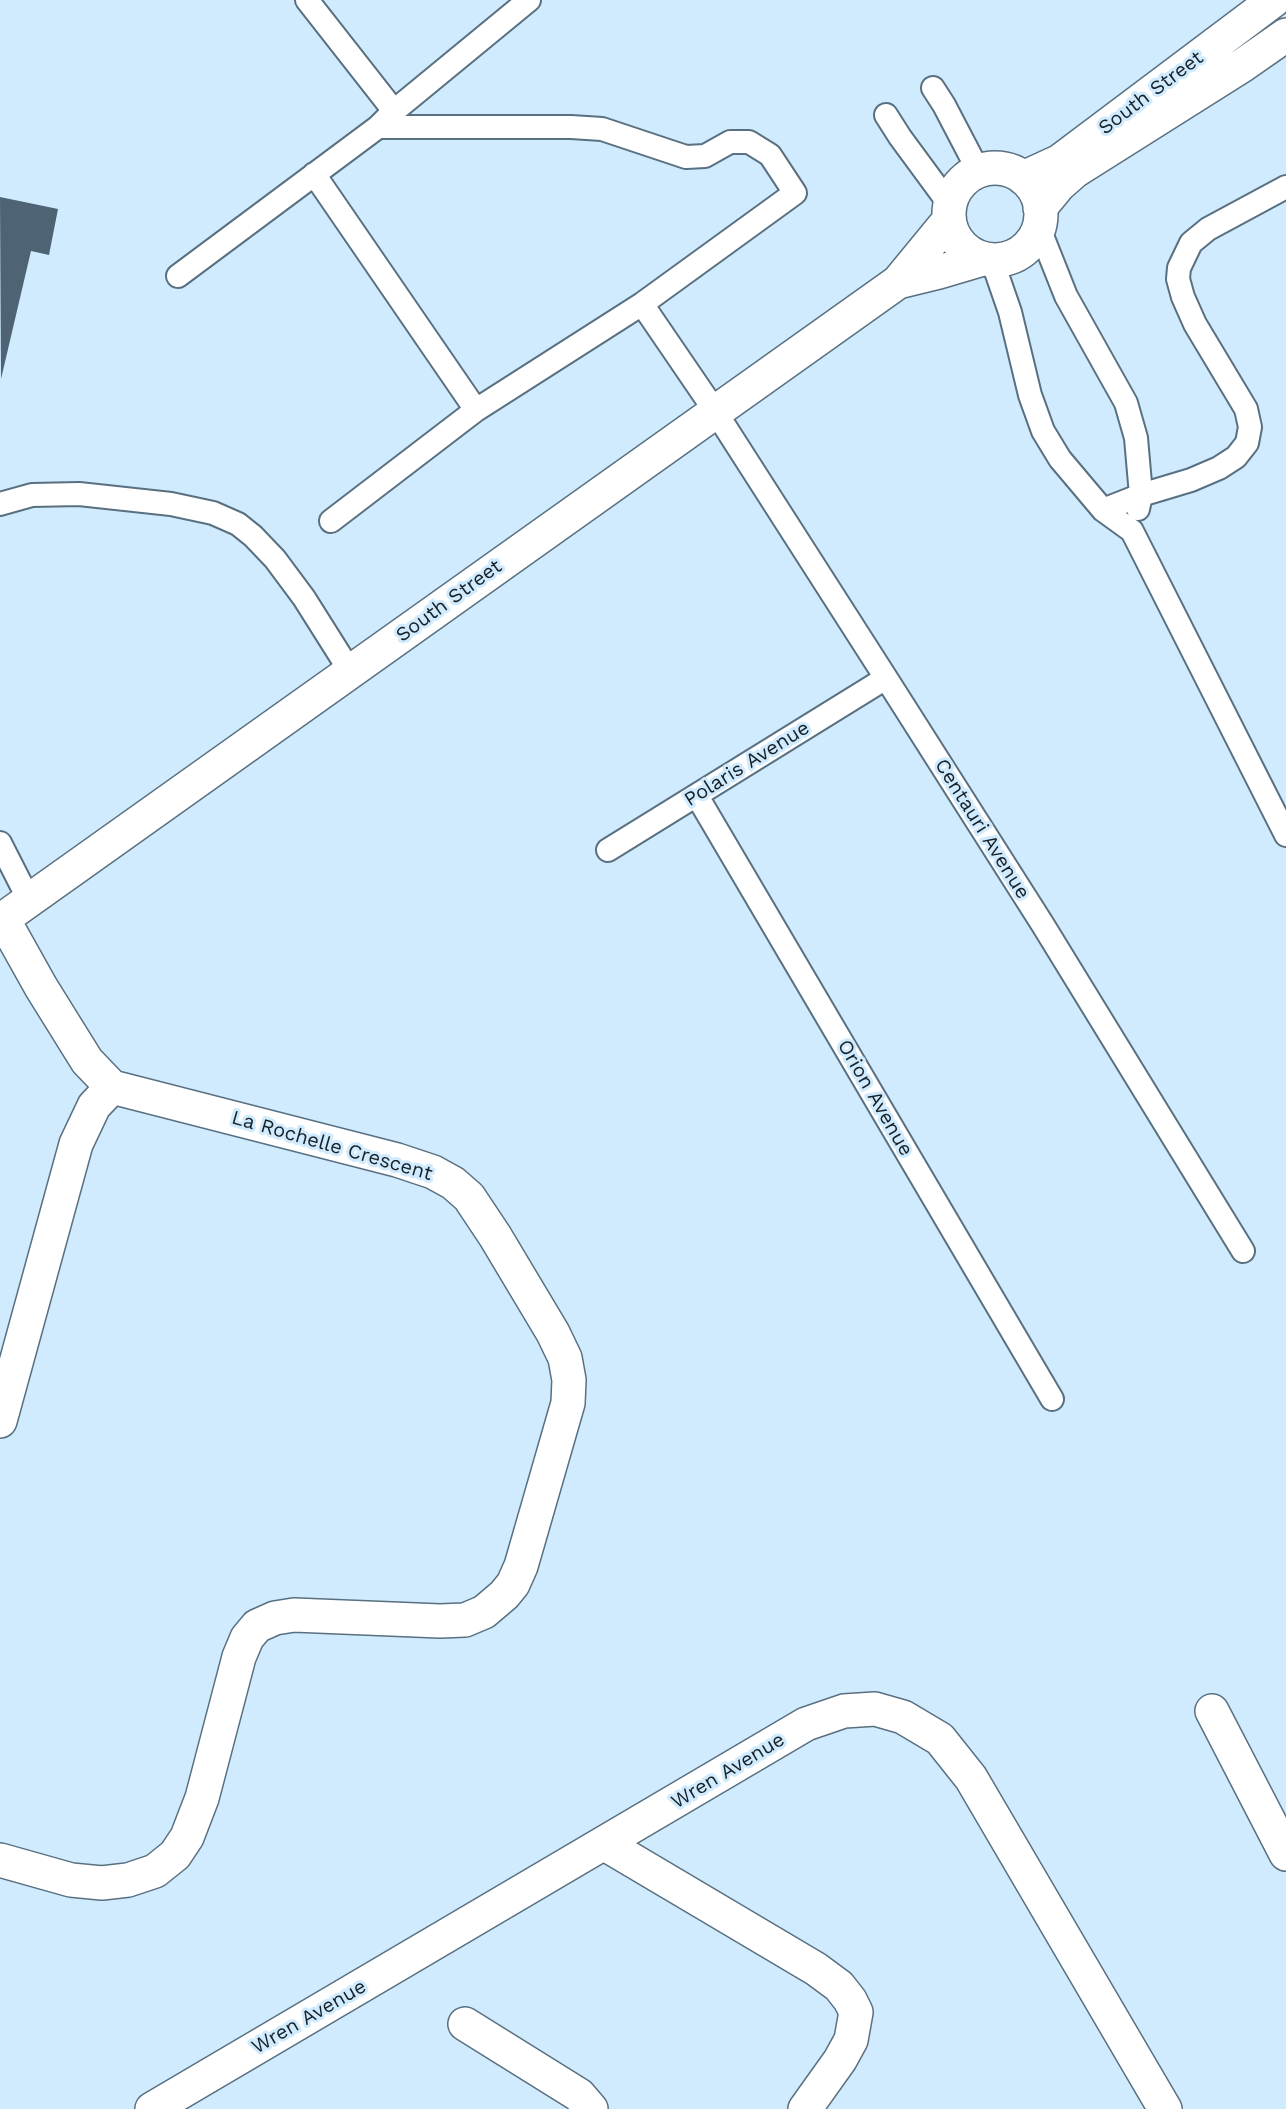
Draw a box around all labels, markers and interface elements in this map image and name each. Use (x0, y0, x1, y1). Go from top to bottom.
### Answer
street label: South Street (1094, 46, 1208, 140)
street label: South Street (391, 555, 507, 647)
street label: Polaris Avenue (680, 716, 814, 812)
street label: Centauri Avenue (929, 755, 1035, 903)
street label: Orion Avenue (832, 1036, 918, 1160)
street label: La Rochelle Crescent (229, 1106, 435, 1186)
street label: Wren Avenue (667, 1728, 789, 1814)
street label: Wren Avenue (248, 1975, 370, 2059)

